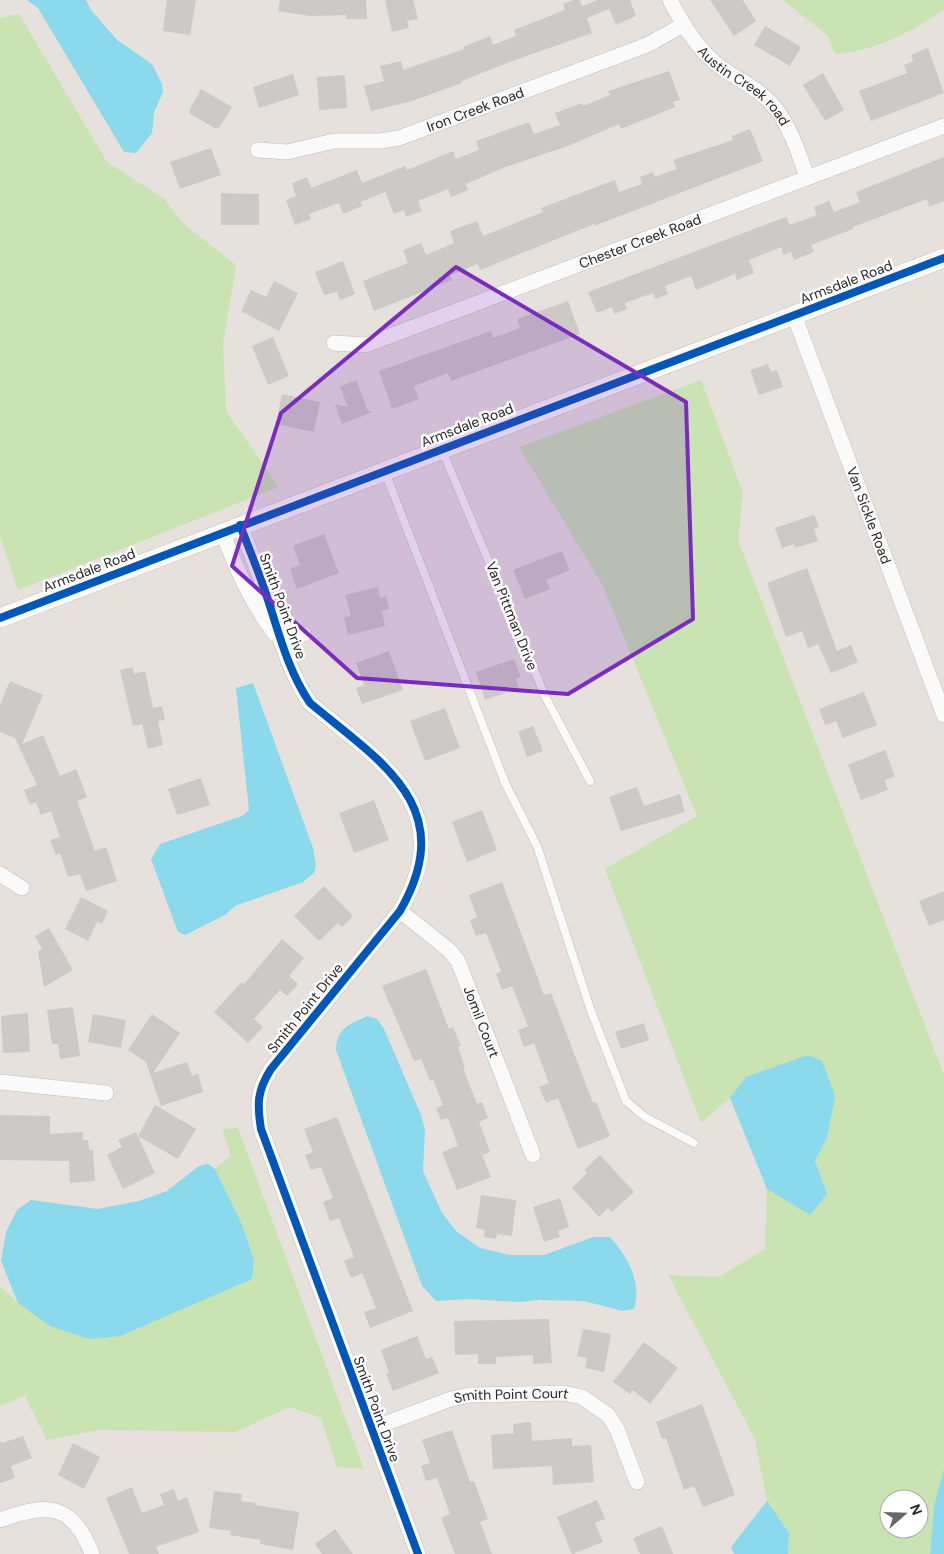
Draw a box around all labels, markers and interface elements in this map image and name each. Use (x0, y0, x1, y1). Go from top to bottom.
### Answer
street label: Austin Creek road (694, 42, 794, 129)
street label: Iron Creek Road (424, 83, 526, 136)
street label: Chester Creek Road (576, 210, 704, 273)
street label: Armsdale Road (797, 256, 895, 308)
street label: Armsdale Road (418, 399, 516, 451)
street label: Van Sickle Road (843, 464, 895, 566)
street label: Armsdale Road (40, 544, 138, 596)
street label: Smith Point Drive (256, 551, 310, 661)
street label: Van Pittman Drive (482, 559, 542, 673)
street label: Smith Point Drive (263, 959, 347, 1057)
street label: Jomil Court (460, 983, 503, 1060)
street label: Smith Point Drive (350, 1354, 404, 1464)
street label: Smith Point Court (452, 1384, 570, 1407)
north arrow (879, 1489, 929, 1539)
text: N (906, 1502, 926, 1517)

